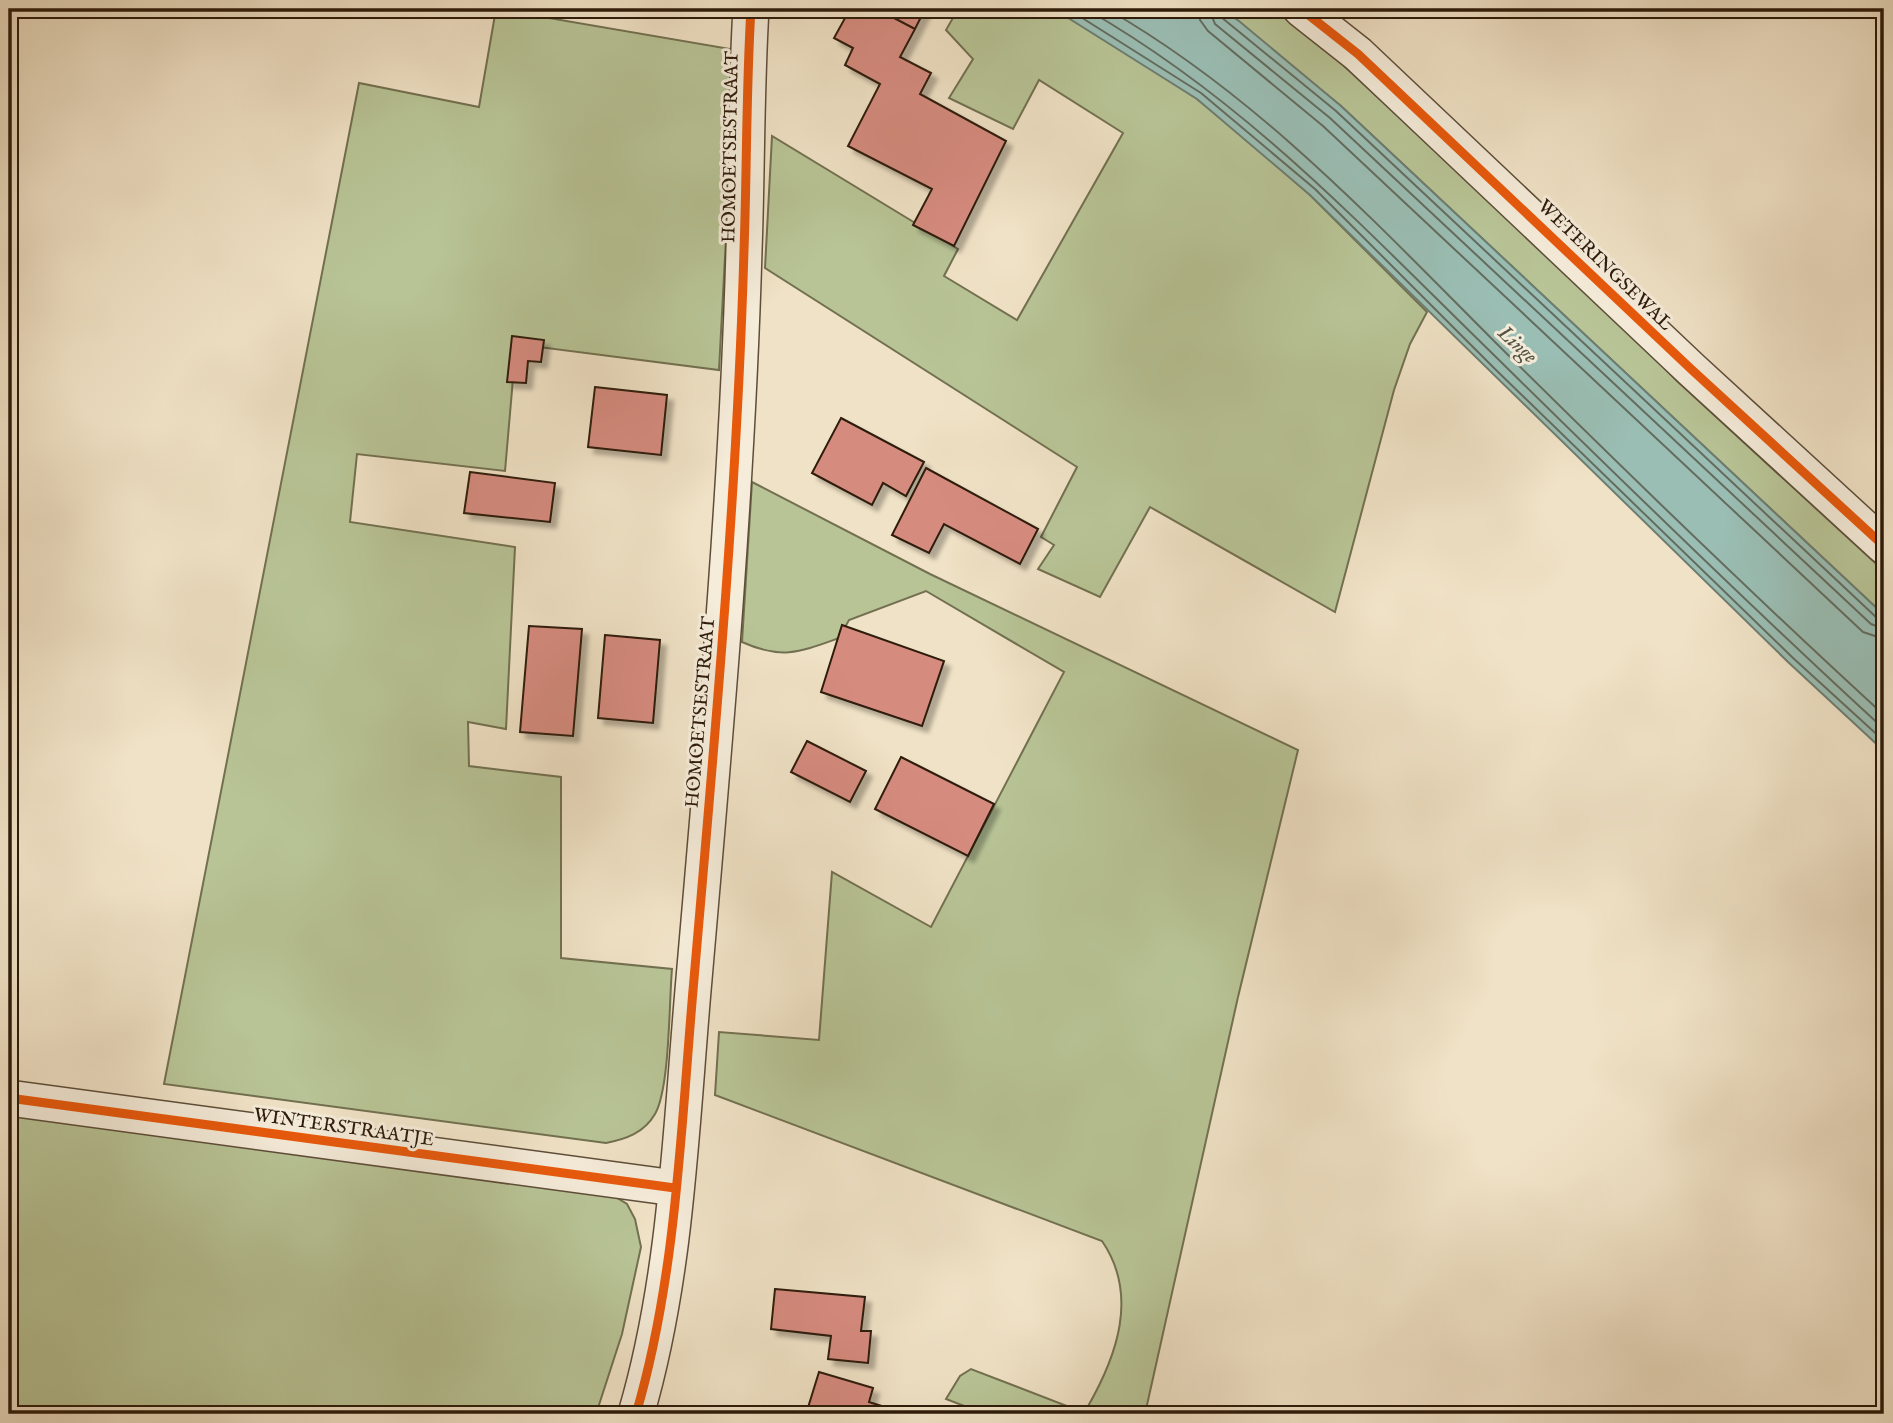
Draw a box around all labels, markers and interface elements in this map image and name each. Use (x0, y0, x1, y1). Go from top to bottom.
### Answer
street label: HOMOETSESTRAAT (717, 51, 745, 243)
street label: WETERINGSEWAL (1532, 195, 1677, 336)
water label: Linge (1491, 320, 1543, 370)
street label: HOMOETSESTRAAT (681, 615, 721, 809)
street label: WINTERSTRAATJE (252, 1103, 435, 1153)

